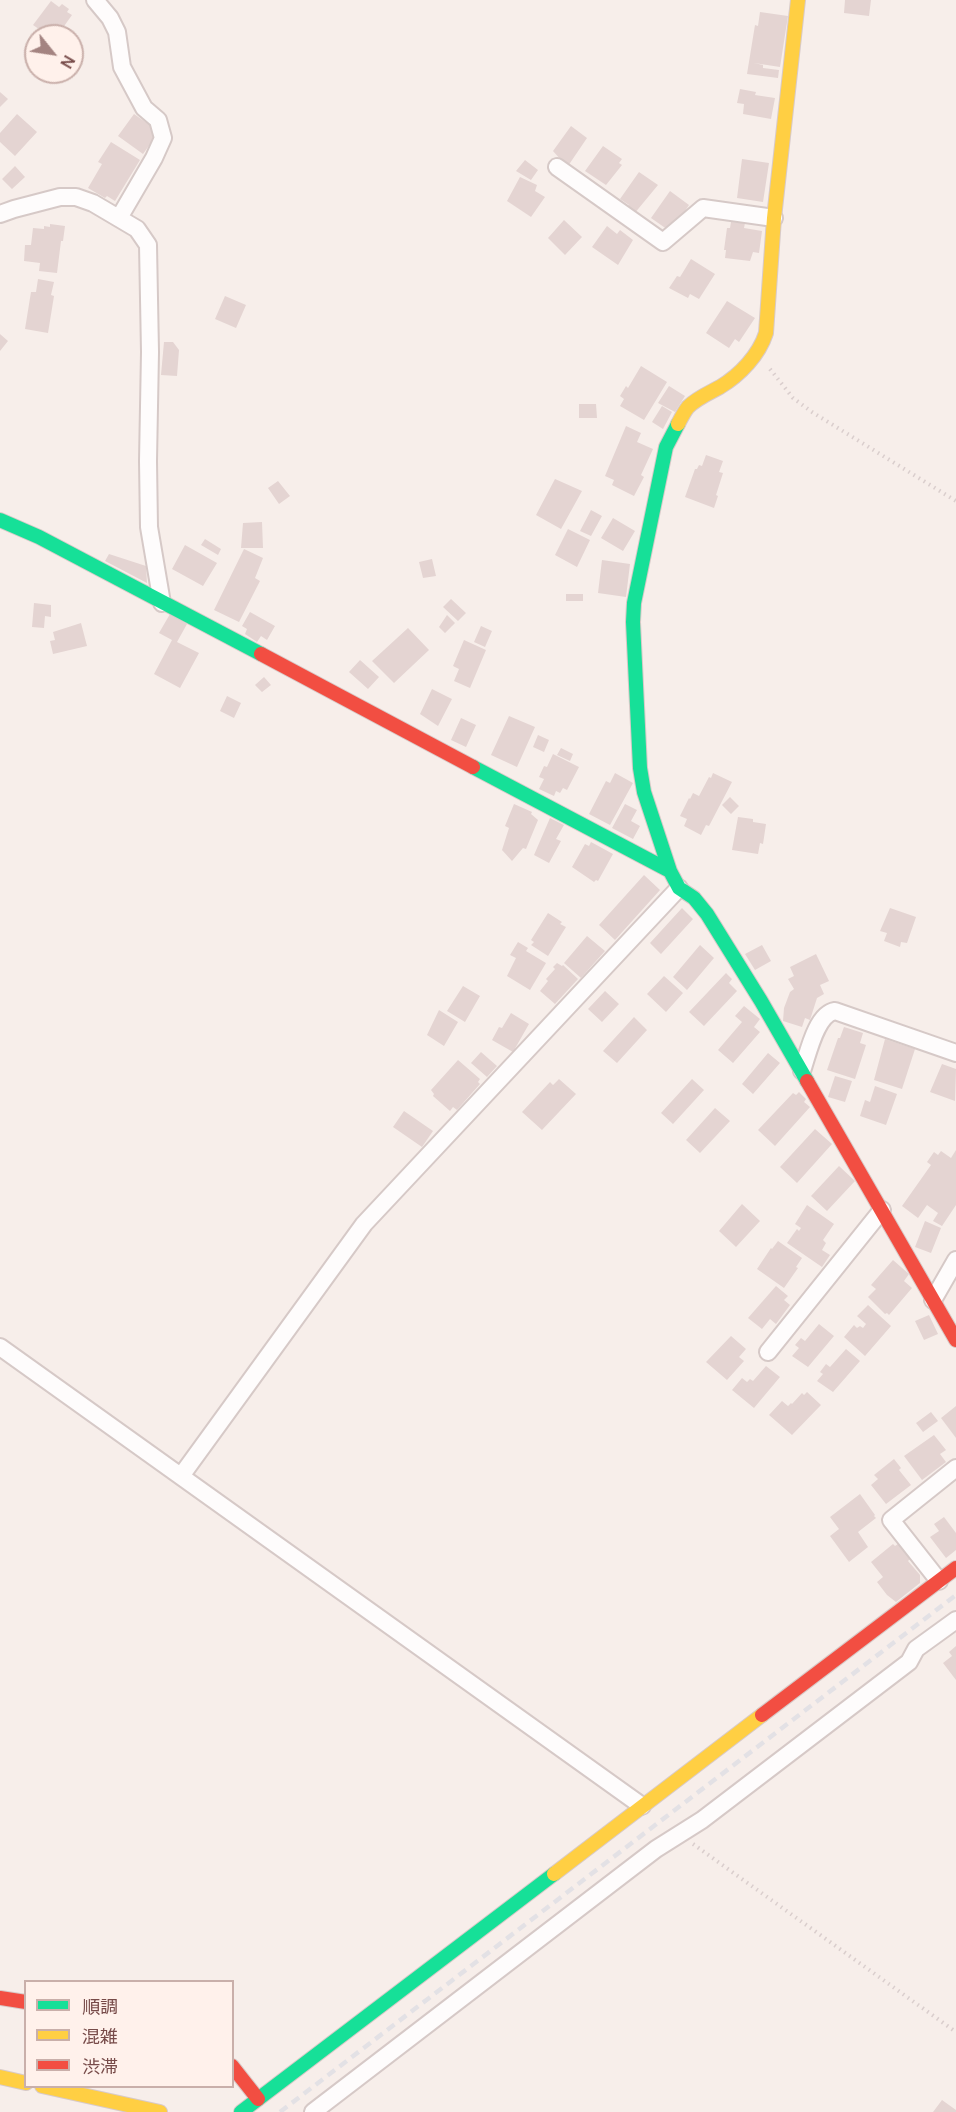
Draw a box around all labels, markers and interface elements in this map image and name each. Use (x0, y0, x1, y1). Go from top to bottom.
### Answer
north arrow (24, 24, 84, 84)
text: N (55, 52, 80, 72)
legend (24, 1980, 234, 2088)
text: 順調 (82, 1994, 118, 2018)
text: 混雑 (82, 2024, 118, 2048)
text: 渋滞 (82, 2054, 118, 2078)

